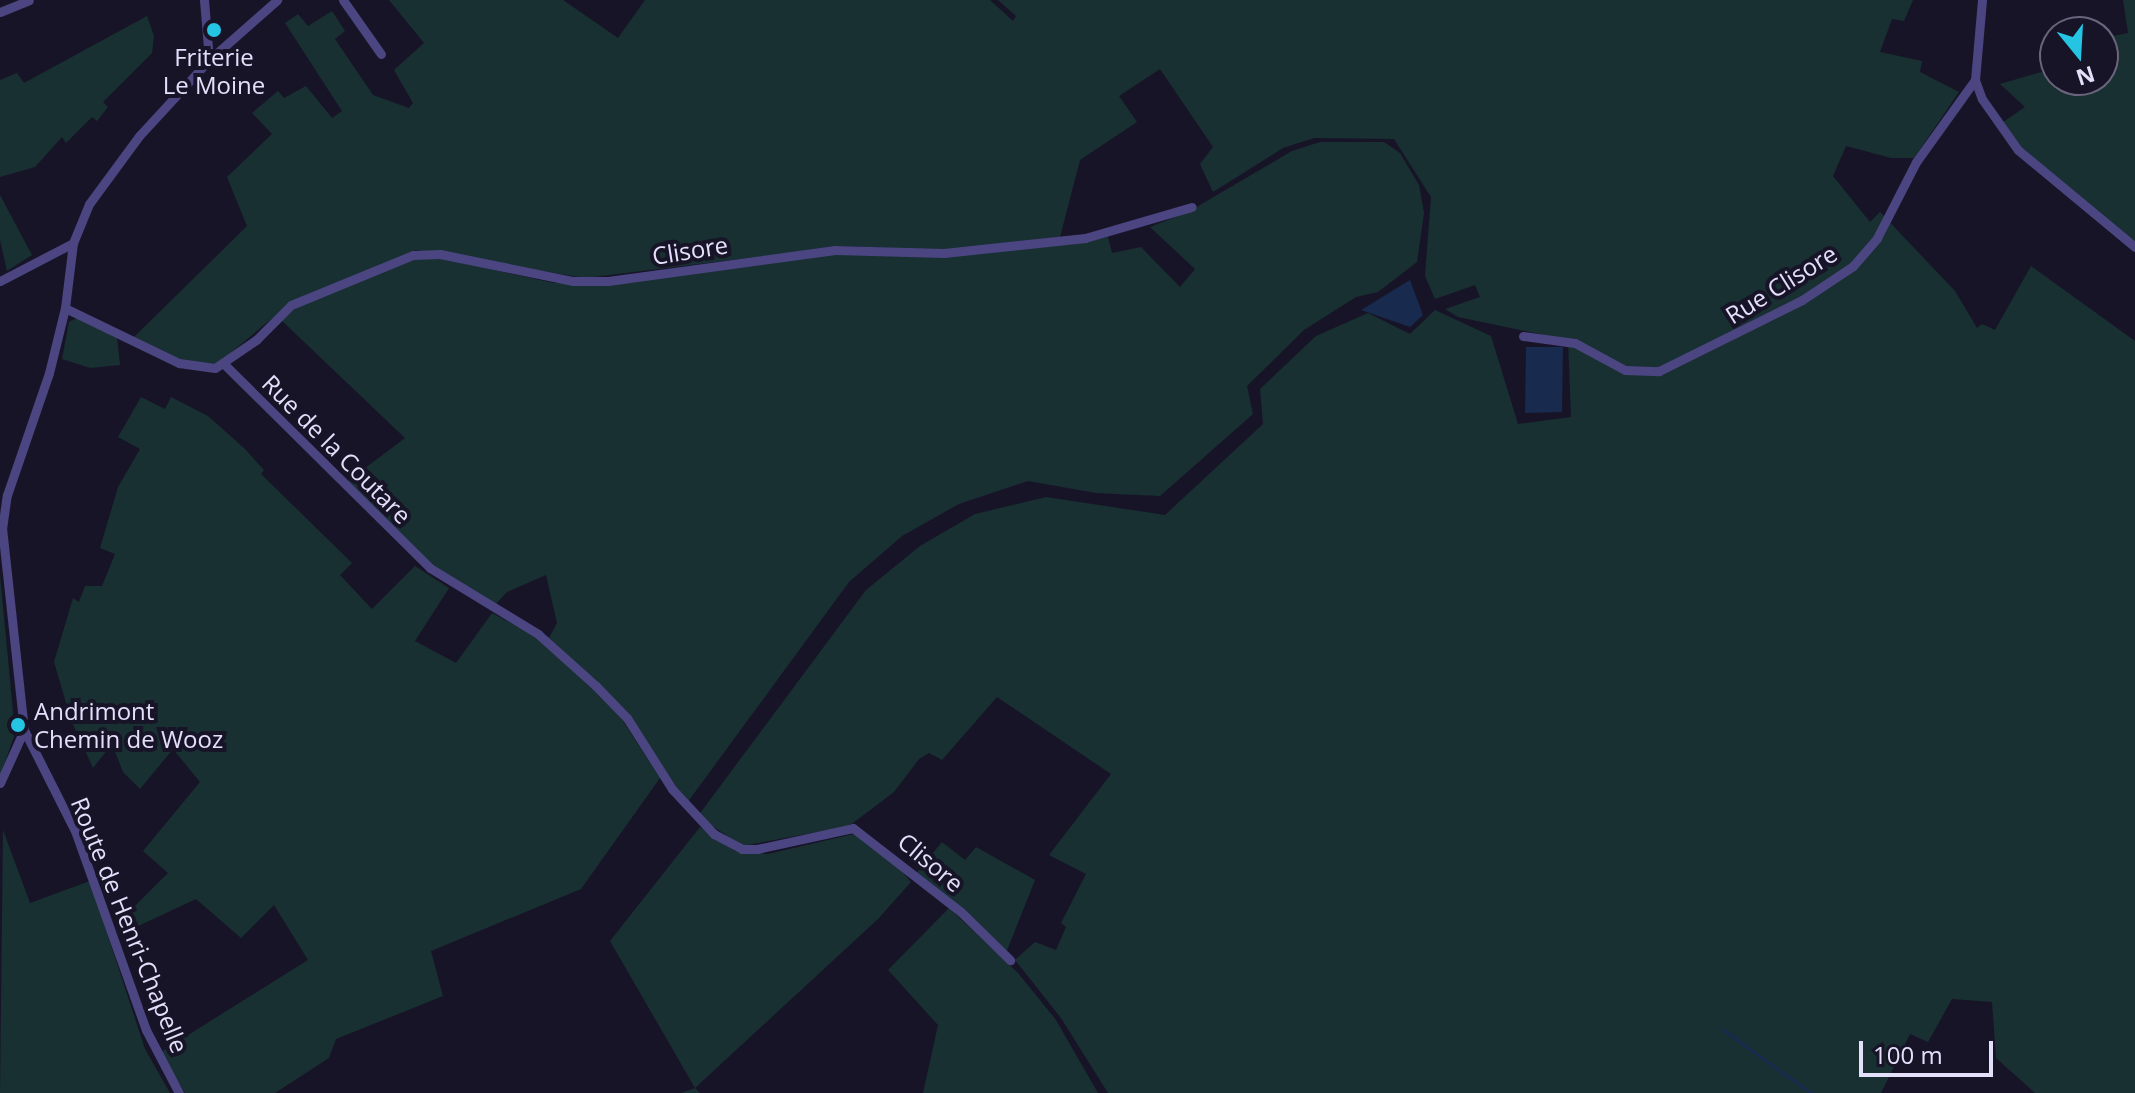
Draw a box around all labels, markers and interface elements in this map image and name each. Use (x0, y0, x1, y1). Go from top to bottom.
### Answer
north arrow (2039, 16, 2119, 96)
marker: Friterie Le Moine (205, 21, 223, 39)
place label: Friterie Le Moine (163, 43, 265, 99)
text: N (2073, 60, 2099, 94)
street label: Clisore (650, 230, 730, 270)
street label: Rue Clisore (1720, 238, 1842, 330)
street label: Rue de la Coutare (257, 369, 417, 529)
place label: Andrimont Chemin de Wooz (34, 697, 223, 753)
marker: Andrimont Chemin de Wooz (9, 716, 27, 734)
street label: Route de Henri-Chapelle (66, 793, 194, 1057)
street label: Clisore (892, 826, 970, 898)
scale bar (1863, 1025, 1997, 1075)
text: 100 m (1873, 1038, 1943, 1071)

